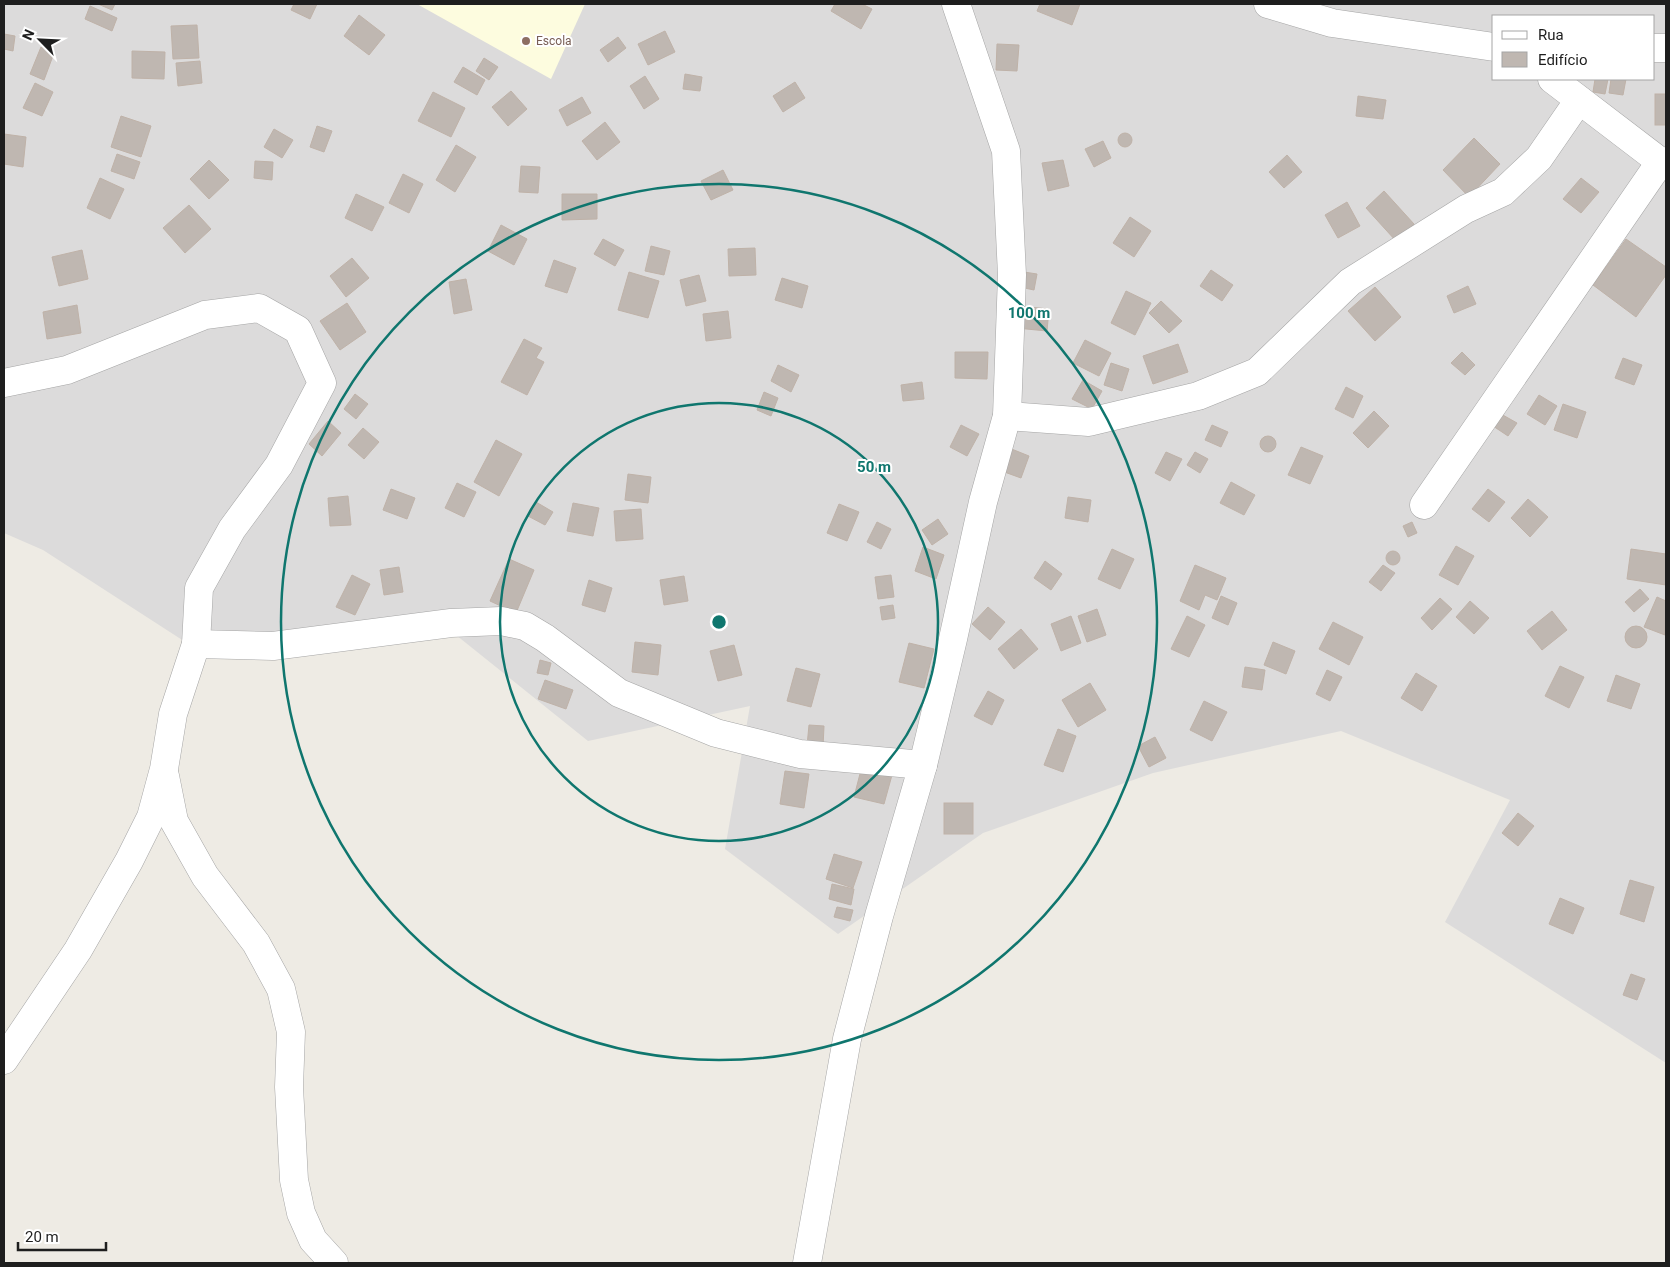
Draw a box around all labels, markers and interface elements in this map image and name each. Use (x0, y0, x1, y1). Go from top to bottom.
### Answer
north arrow (15, 15, 65, 65)
legend (1492, 15, 1655, 80)
text: Rua (1538, 26, 1564, 44)
text: N (19, 27, 37, 42)
place label: Escola (536, 34, 572, 48)
marker: Escola (520, 35, 532, 47)
text: Edifício (1538, 51, 1587, 69)
text: 100 m (1008, 304, 1050, 322)
text: 50 m (857, 458, 891, 476)
centre of rings (710, 613, 728, 631)
scale bar (18, 1220, 105, 1252)
text: 20 m (25, 1228, 59, 1246)

